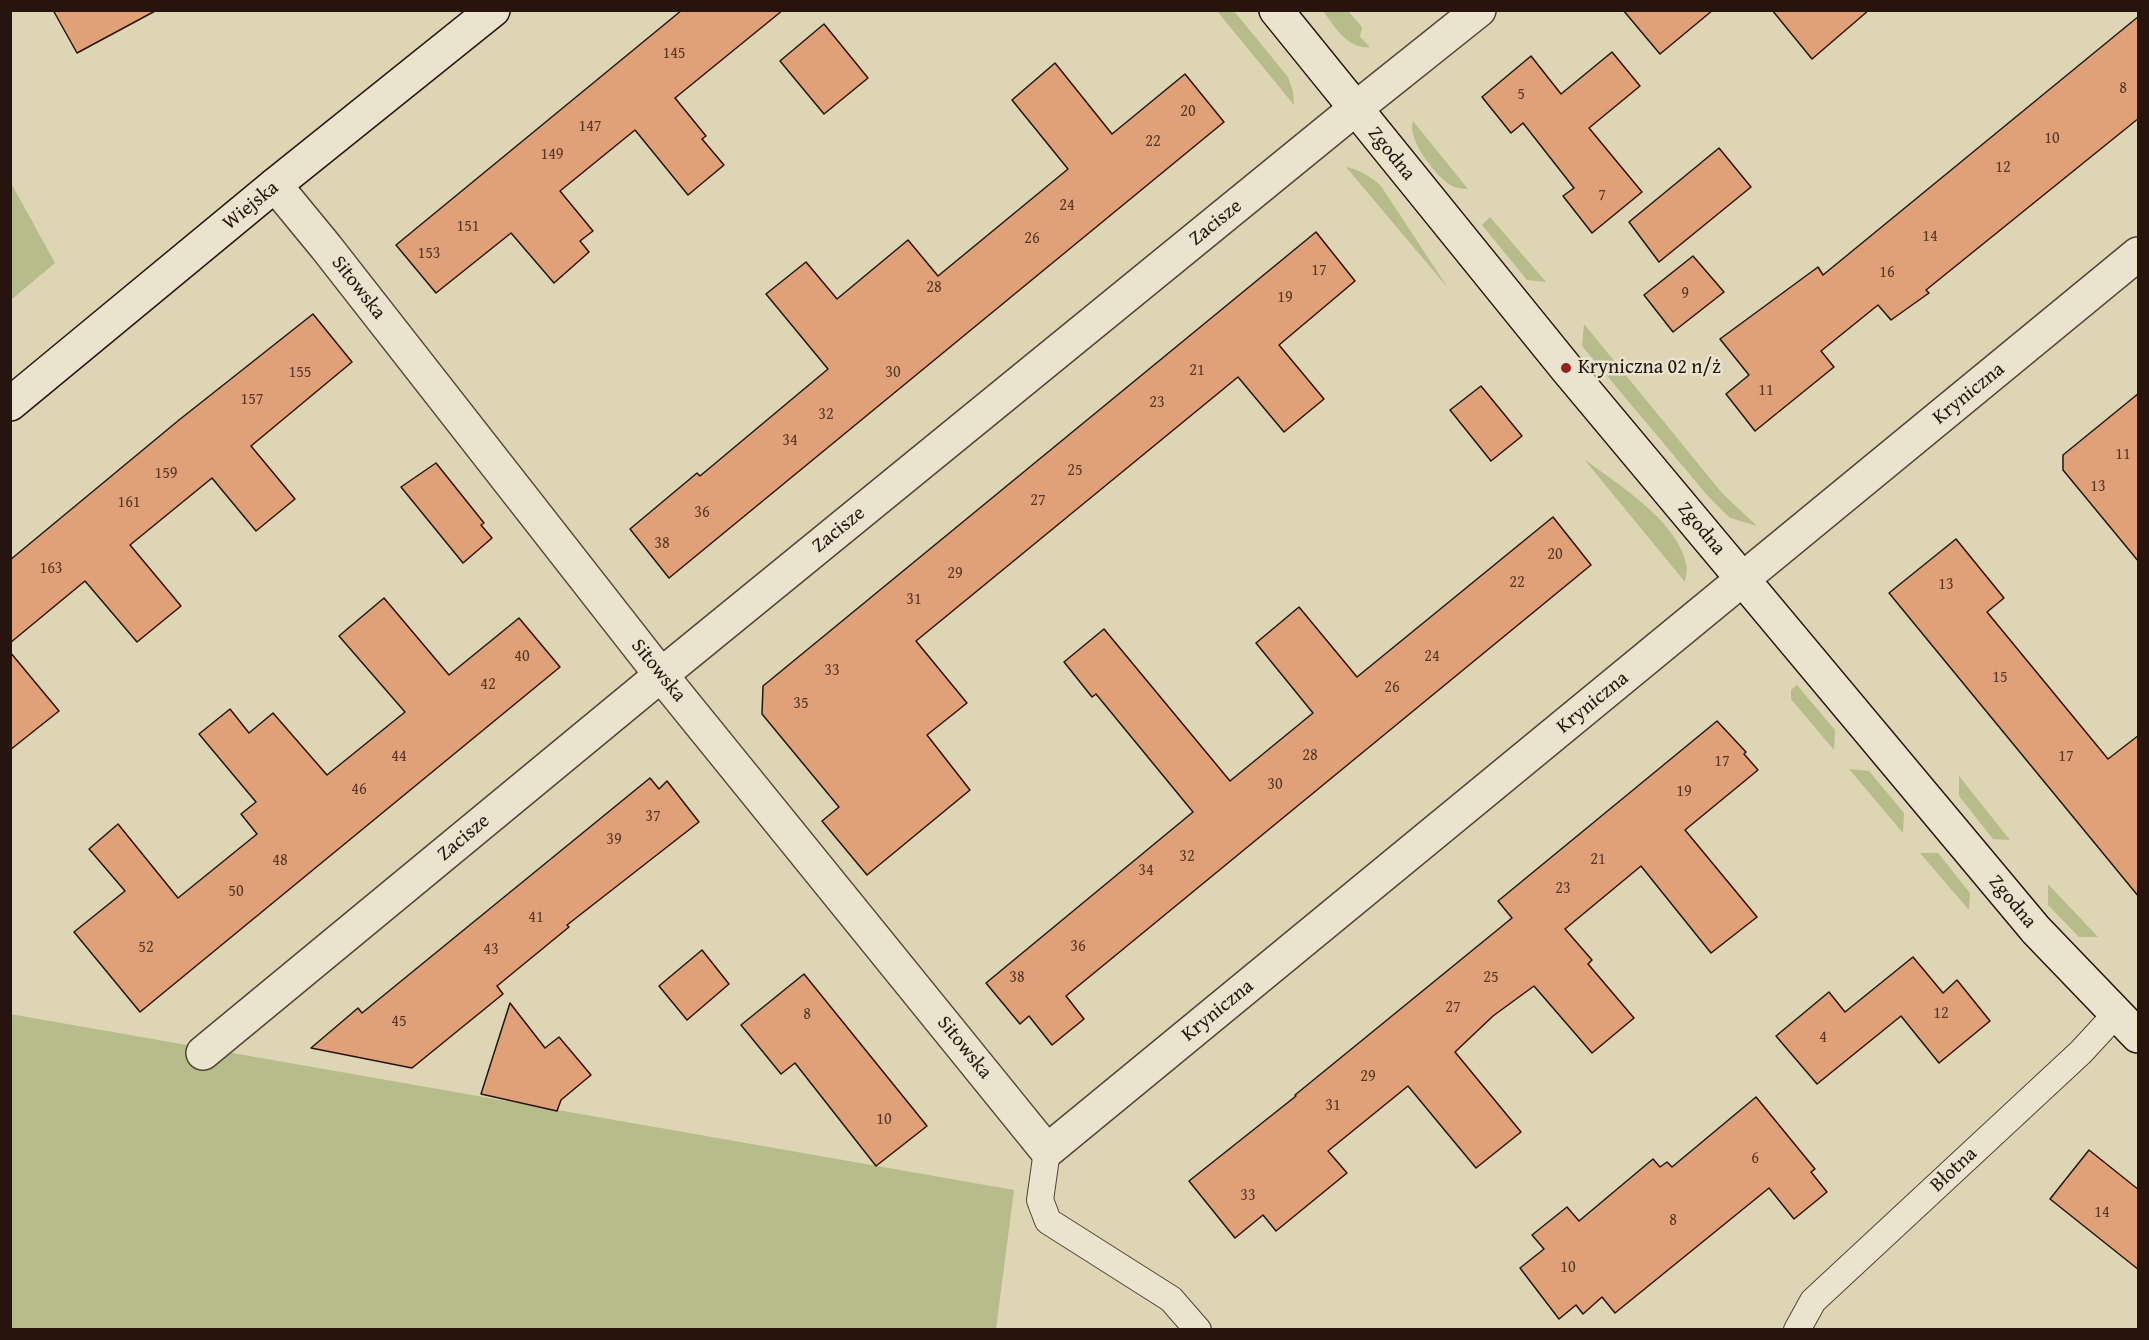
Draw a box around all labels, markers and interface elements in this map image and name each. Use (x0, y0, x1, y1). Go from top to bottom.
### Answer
house number: 145 (662, 44, 686, 64)
house number: 8 (2119, 79, 2127, 99)
house number: 5 (1517, 85, 1525, 105)
house number: 20 (1180, 102, 1196, 122)
house number: 147 (578, 117, 602, 137)
street label: Zgodna (1362, 122, 1420, 186)
house number: 10 (2044, 129, 2060, 149)
house number: 22 (1145, 132, 1161, 152)
house number: 149 (540, 145, 564, 165)
house number: 12 (1995, 158, 2011, 178)
street label: Wiejska (218, 176, 284, 236)
house number: 7 (1598, 186, 1606, 206)
street label: Zacisze (1185, 195, 1247, 251)
house number: 24 (1059, 196, 1075, 216)
house number: 151 (456, 217, 480, 237)
house number: 14 (1922, 227, 1938, 247)
house number: 26 (1024, 229, 1040, 249)
house number: 153 (417, 244, 441, 264)
street label: Sitowska (326, 251, 390, 325)
house number: 17 (1311, 261, 1327, 281)
house number: 16 (1879, 263, 1895, 283)
house number: 28 (926, 278, 942, 298)
house number: 9 (1681, 284, 1689, 304)
house number: 19 (1277, 288, 1293, 308)
place label: Kryniczna 02 n/ż (1578, 356, 1721, 380)
street label: Kryniczna (1928, 358, 2010, 430)
house number: 21 (1189, 361, 1205, 381)
marker: Kryniczna 02 n/ż (1559, 361, 1573, 375)
house number: 155 (288, 363, 312, 383)
house number: 30 (885, 363, 901, 383)
house number: 11 (1758, 381, 1774, 401)
house number: 157 (240, 390, 264, 410)
house number: 23 (1149, 393, 1165, 413)
house number: 32 (818, 405, 834, 425)
house number: 34 (782, 431, 798, 451)
house number: 11 (2115, 445, 2131, 465)
house number: 25 (1067, 461, 1083, 481)
house number: 159 (154, 464, 178, 484)
house number: 13 (2090, 477, 2106, 497)
house number: 27 (1030, 491, 1046, 511)
house number: 161 (117, 493, 141, 513)
street label: Zgodna (1672, 497, 1730, 561)
street label: Zacisze (808, 502, 870, 558)
house number: 36 (694, 503, 710, 523)
house number: 38 (654, 534, 670, 554)
house number: 20 (1547, 545, 1563, 565)
house number: 163 (39, 559, 63, 579)
house number: 29 (947, 564, 963, 584)
house number: 22 (1509, 573, 1525, 593)
house number: 13 (1938, 575, 1954, 595)
house number: 31 (906, 590, 922, 610)
street label: Sitowska (625, 635, 691, 707)
house number: 40 (514, 647, 530, 667)
house number: 24 (1424, 647, 1440, 667)
house number: 33 (824, 661, 840, 681)
street label: Kryniczna (1552, 667, 1634, 739)
house number: 15 (1992, 668, 2008, 688)
house number: 42 (480, 675, 496, 695)
house number: 26 (1384, 678, 1400, 698)
house number: 35 (793, 694, 809, 714)
house number: 28 (1302, 746, 1318, 766)
house number: 44 (391, 747, 407, 767)
house number: 17 (2058, 747, 2074, 767)
house number: 17 (1714, 752, 1730, 772)
house number: 30 (1267, 775, 1283, 795)
house number: 46 (351, 780, 367, 800)
house number: 19 (1676, 782, 1692, 802)
house number: 37 (645, 807, 661, 827)
street label: Zacisze (433, 809, 495, 867)
house number: 39 (606, 830, 622, 850)
house number: 32 (1179, 847, 1195, 867)
house number: 21 (1590, 850, 1606, 870)
house number: 48 (272, 851, 288, 871)
house number: 34 (1138, 861, 1154, 881)
street label: Zgodna (1983, 870, 2041, 934)
house number: 23 (1555, 879, 1571, 899)
house number: 50 (228, 882, 244, 902)
house number: 41 (528, 908, 544, 928)
house number: 36 (1070, 937, 1086, 957)
house number: 52 (138, 938, 154, 958)
house number: 43 (483, 940, 499, 960)
house number: 38 (1009, 968, 1025, 988)
house number: 25 (1483, 968, 1499, 988)
street label: Kryniczna (1177, 975, 1259, 1047)
house number: 27 (1445, 998, 1461, 1018)
house number: 12 (1933, 1004, 1949, 1024)
house number: 8 (803, 1005, 811, 1025)
house number: 45 (391, 1012, 407, 1032)
street label: Sitowska (931, 1012, 997, 1084)
house number: 4 (1819, 1028, 1827, 1048)
house number: 29 (1360, 1067, 1376, 1087)
house number: 31 (1325, 1096, 1341, 1116)
house number: 10 (876, 1110, 892, 1130)
street label: Błotna (1926, 1142, 1982, 1198)
house number: 6 (1751, 1149, 1759, 1169)
house number: 33 (1240, 1186, 1256, 1206)
house number: 14 (2094, 1203, 2110, 1223)
house number: 8 (1669, 1211, 1677, 1231)
house number: 10 (1560, 1258, 1576, 1278)

